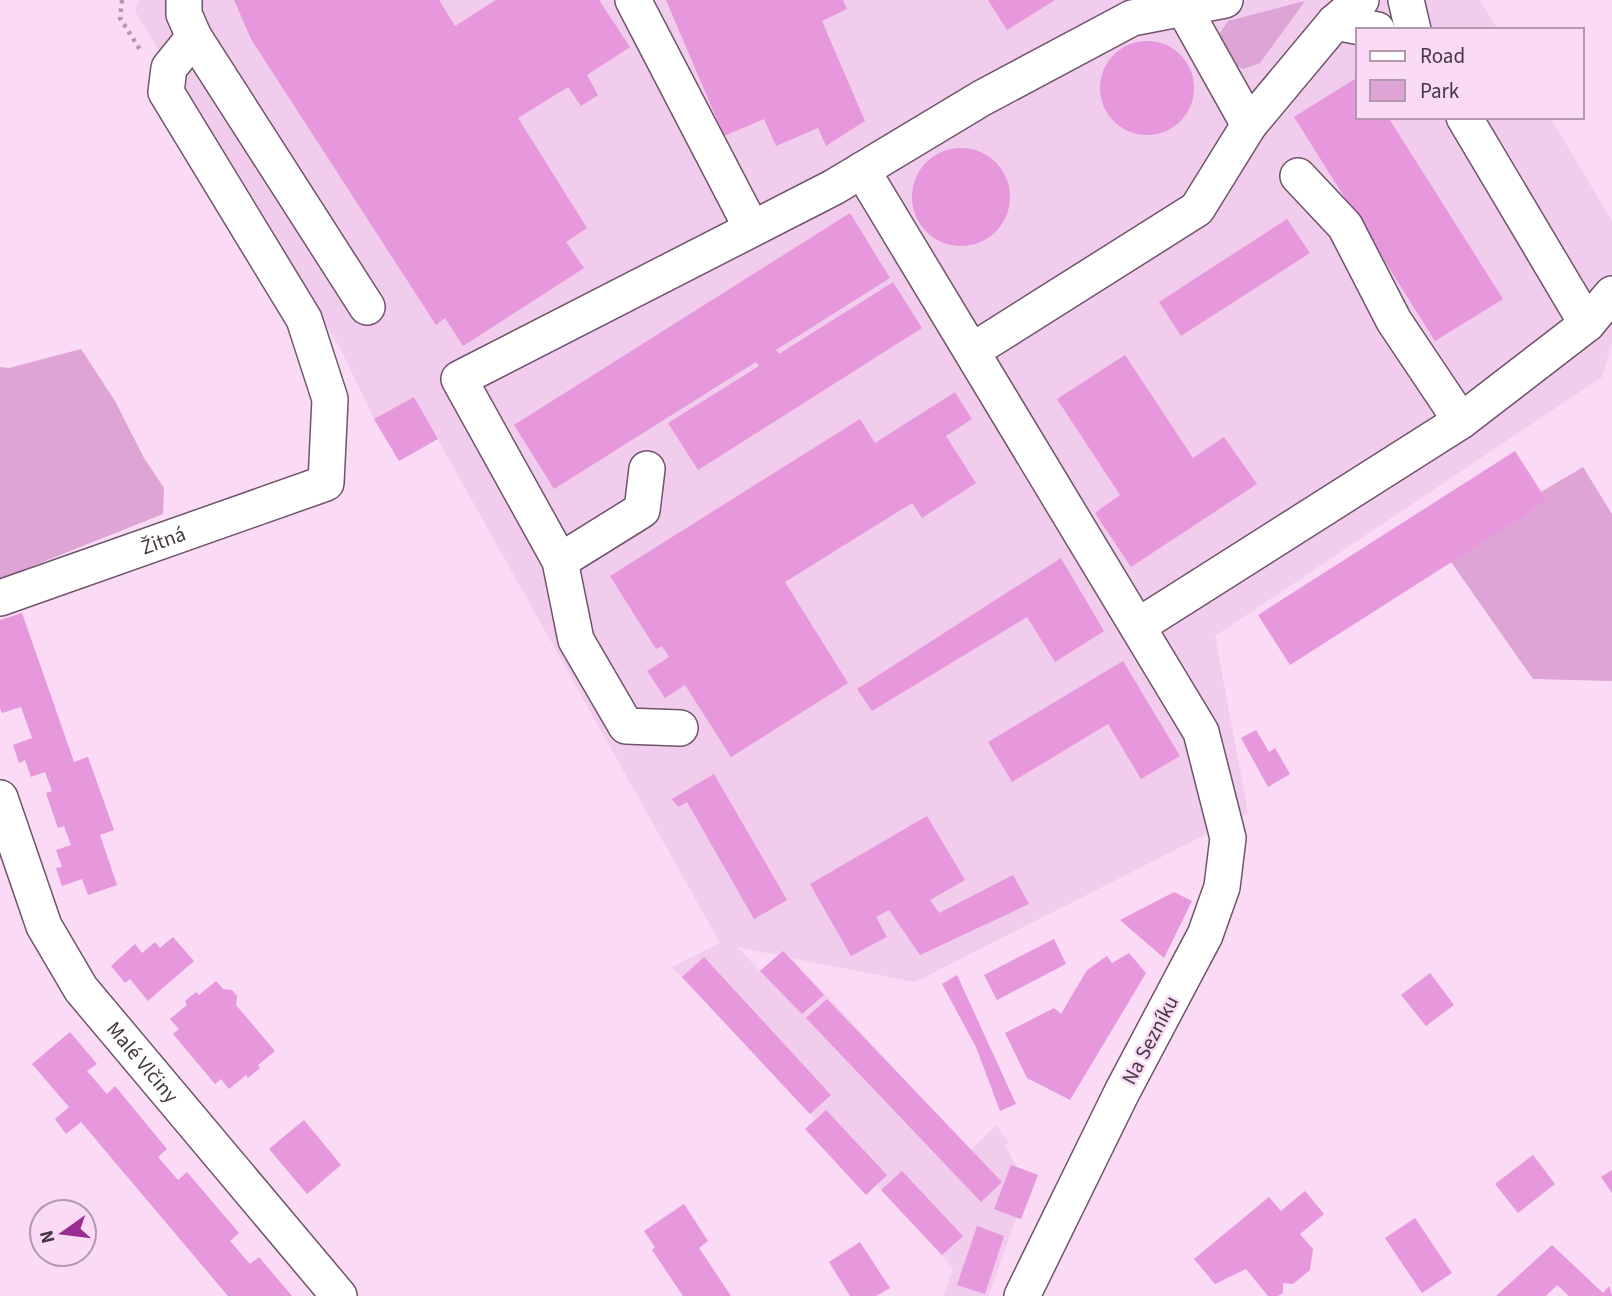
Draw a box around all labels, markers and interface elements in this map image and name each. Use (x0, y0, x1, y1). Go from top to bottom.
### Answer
legend (1356, 28, 1584, 119)
text: Road (1420, 41, 1465, 71)
text: Park (1420, 76, 1460, 106)
street label: Žitná (137, 519, 190, 562)
street label: Na Sezníku (1114, 990, 1186, 1090)
street label: Malé Vlčiny (99, 1015, 186, 1110)
north arrow (28, 1198, 98, 1268)
text: N (33, 1227, 63, 1246)

